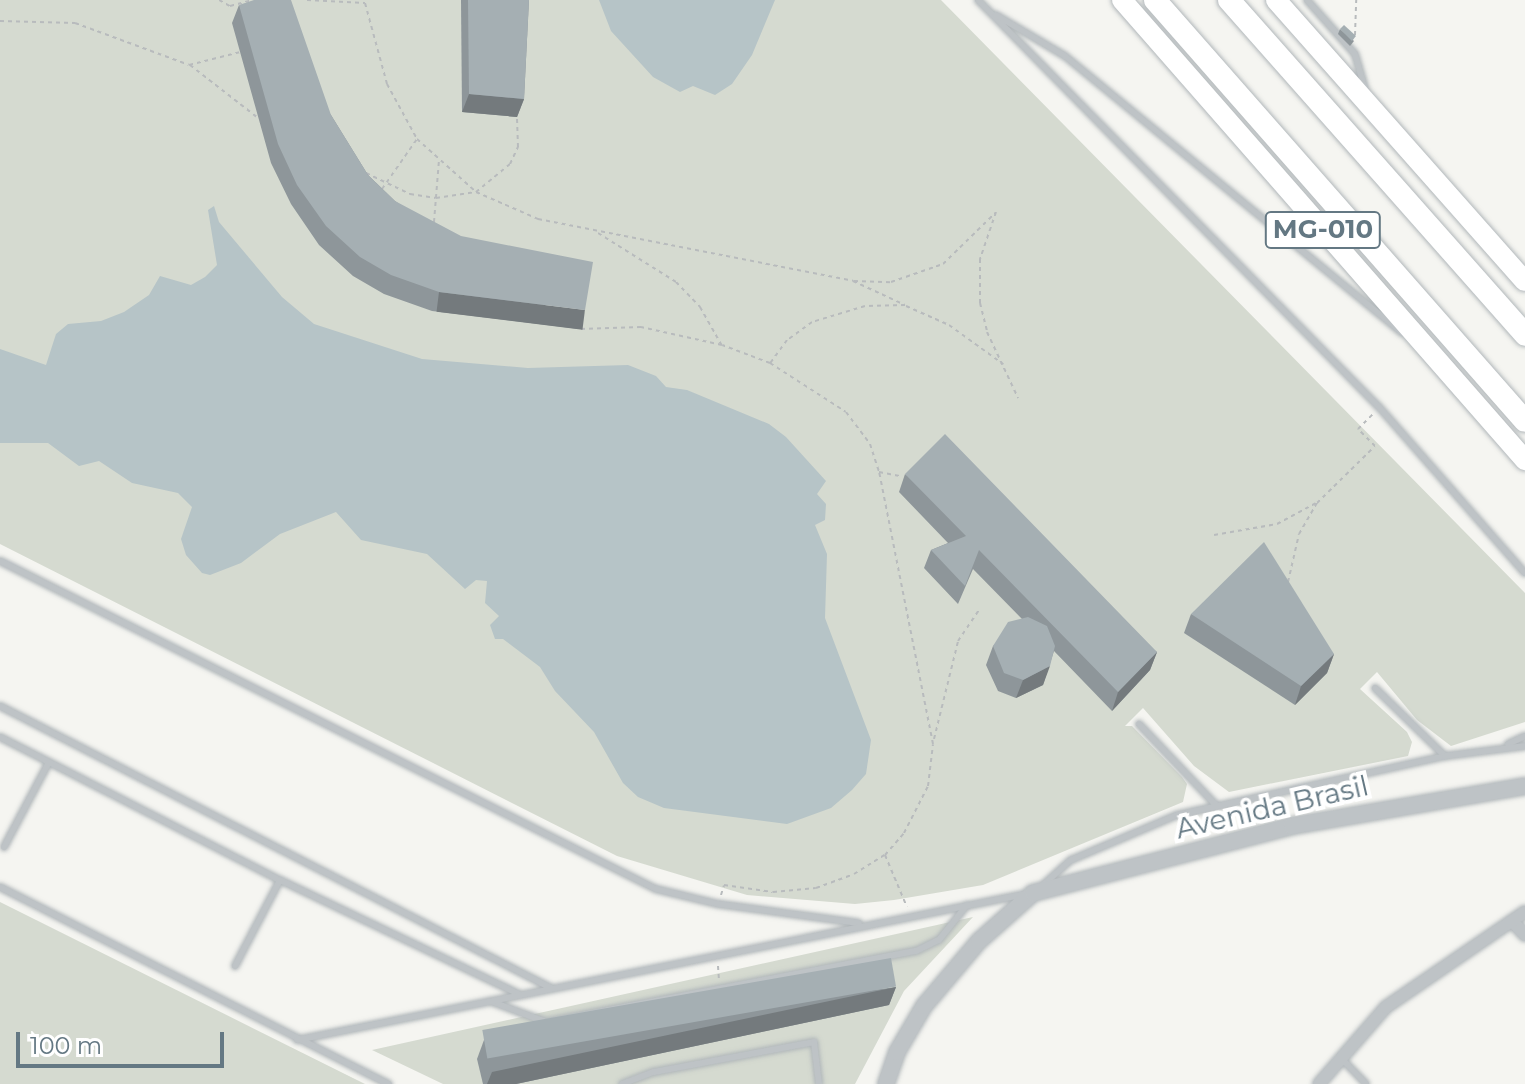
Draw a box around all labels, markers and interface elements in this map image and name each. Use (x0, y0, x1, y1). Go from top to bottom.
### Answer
road number: MG-010 (1263, 208, 1383, 252)
street label: Avenida Brasil (1172, 768, 1372, 846)
scale bar (20, 1016, 228, 1066)
text: 100 m (30, 1031, 102, 1060)

